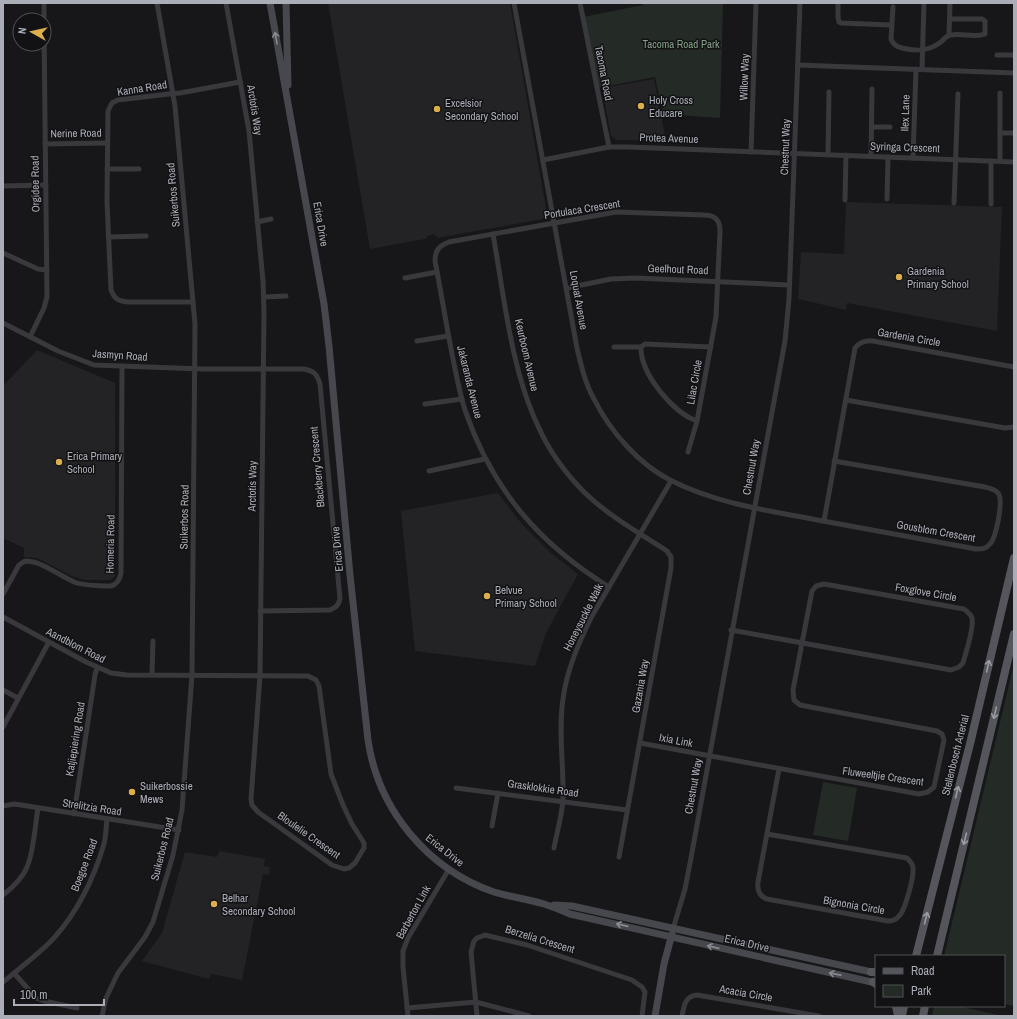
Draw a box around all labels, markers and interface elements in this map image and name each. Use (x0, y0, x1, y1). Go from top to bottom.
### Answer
north arrow (12, 12, 52, 52)
text: N (15, 26, 29, 35)
one-way arrow (271, 31, 279, 44)
park label: Tacoma Road Park (643, 37, 720, 51)
street label: Tacoma Road (592, 44, 616, 102)
street label: Willow Way (736, 53, 752, 101)
street label: Kanna Road (116, 77, 168, 99)
street label: Arctotis Way (244, 83, 266, 137)
place label: Holy Cross Educare (649, 93, 694, 120)
street label: Ilex Lane (897, 94, 913, 132)
place label: Excelsior Secondary School (445, 96, 518, 123)
marker: Holy Cross Educare (636, 101, 646, 111)
marker: Excelsior Secondary School (432, 104, 442, 114)
street label: Chestnut Way (777, 118, 793, 175)
street label: Nerine Road (50, 126, 102, 140)
street label: Protea Avenue (639, 130, 699, 146)
street label: Syringa Crescent (870, 139, 941, 155)
street label: Orgidee Road (28, 156, 42, 212)
street label: Suikerbos Road (163, 162, 183, 228)
street label: Portulaca Crescent (543, 196, 621, 222)
street label: Erica Drive (310, 201, 332, 247)
street label: Geelhout Road (647, 261, 709, 277)
place label: Gardenia Primary School (907, 264, 969, 291)
street label: Loquat Avenue (567, 269, 591, 331)
marker: Gardenia Primary School (894, 272, 904, 282)
street label: Keurboom Avenue (512, 317, 542, 393)
street label: Gardenia Circle (876, 325, 942, 349)
street label: Jakaranda Avenue (454, 344, 486, 420)
street label: Jasmyn Road (92, 346, 148, 364)
street label: Lilac Circle (683, 359, 705, 405)
street label: Blackberry Crescent (306, 425, 328, 508)
street label: Chestnut Way (739, 438, 763, 496)
place label: Erica Primary School (67, 449, 123, 476)
marker: Erica Primary School (54, 457, 64, 467)
street label: Arctotis Way (245, 460, 259, 513)
street label: Suikerbos Road (176, 485, 192, 549)
street label: Homeria Road (102, 515, 118, 573)
street label: Gousblom Crescent (896, 517, 977, 545)
street label: Erica Drive (328, 526, 346, 572)
street label: Honeysuckle Walk (560, 580, 606, 653)
street label: Foxglove Circle (894, 580, 958, 604)
place label: Belvue Primary School (495, 583, 557, 610)
marker: Belvue Primary School (482, 591, 492, 601)
street label: Aandblom Road (43, 624, 108, 666)
street label: Gazania Way (628, 658, 652, 714)
one-way arrow (985, 660, 993, 673)
street label: Katjiepiering Road (62, 701, 88, 777)
one-way arrow (991, 706, 999, 719)
street label: Stellenbosch Arterial (938, 713, 972, 797)
street label: Ixia Link (658, 730, 695, 750)
street label: Chestnut Way (681, 757, 705, 815)
street label: Fluweeltjie Crescent (842, 763, 925, 789)
street label: Grasklokkie Road (507, 776, 579, 800)
place label: Suikerbossie Mews (140, 779, 193, 806)
one-way arrow (954, 786, 962, 799)
marker: Suikerbossie Mews (127, 787, 137, 797)
street label: Strelitzia Road (61, 795, 123, 819)
street label: Bloulelie Crescent (275, 808, 343, 862)
street label: Suikerbos Road (147, 816, 177, 882)
street label: Erica Drive (423, 831, 467, 869)
one-way arrow (961, 832, 968, 845)
street label: Boegoe Road (68, 837, 100, 893)
street label: Barberton Link (393, 882, 434, 941)
place label: Belhar Secondary School (222, 891, 295, 918)
street label: Bignonia Circle (822, 893, 886, 917)
marker: Belhar Secondary School (209, 899, 219, 909)
one-way arrow (922, 912, 930, 925)
one-way arrow (616, 921, 629, 929)
street label: Berzelia Crescent (504, 922, 577, 956)
street label: Erica Drive (723, 931, 771, 955)
one-way arrow (707, 942, 720, 950)
legend (875, 955, 1005, 1007)
text: Road (911, 963, 935, 979)
one-way arrow (829, 970, 842, 978)
scale bar (14, 981, 104, 1007)
street label: Acacia Circle (717, 981, 774, 1005)
text: Park (911, 983, 931, 999)
text: 100 m (20, 987, 47, 1003)

